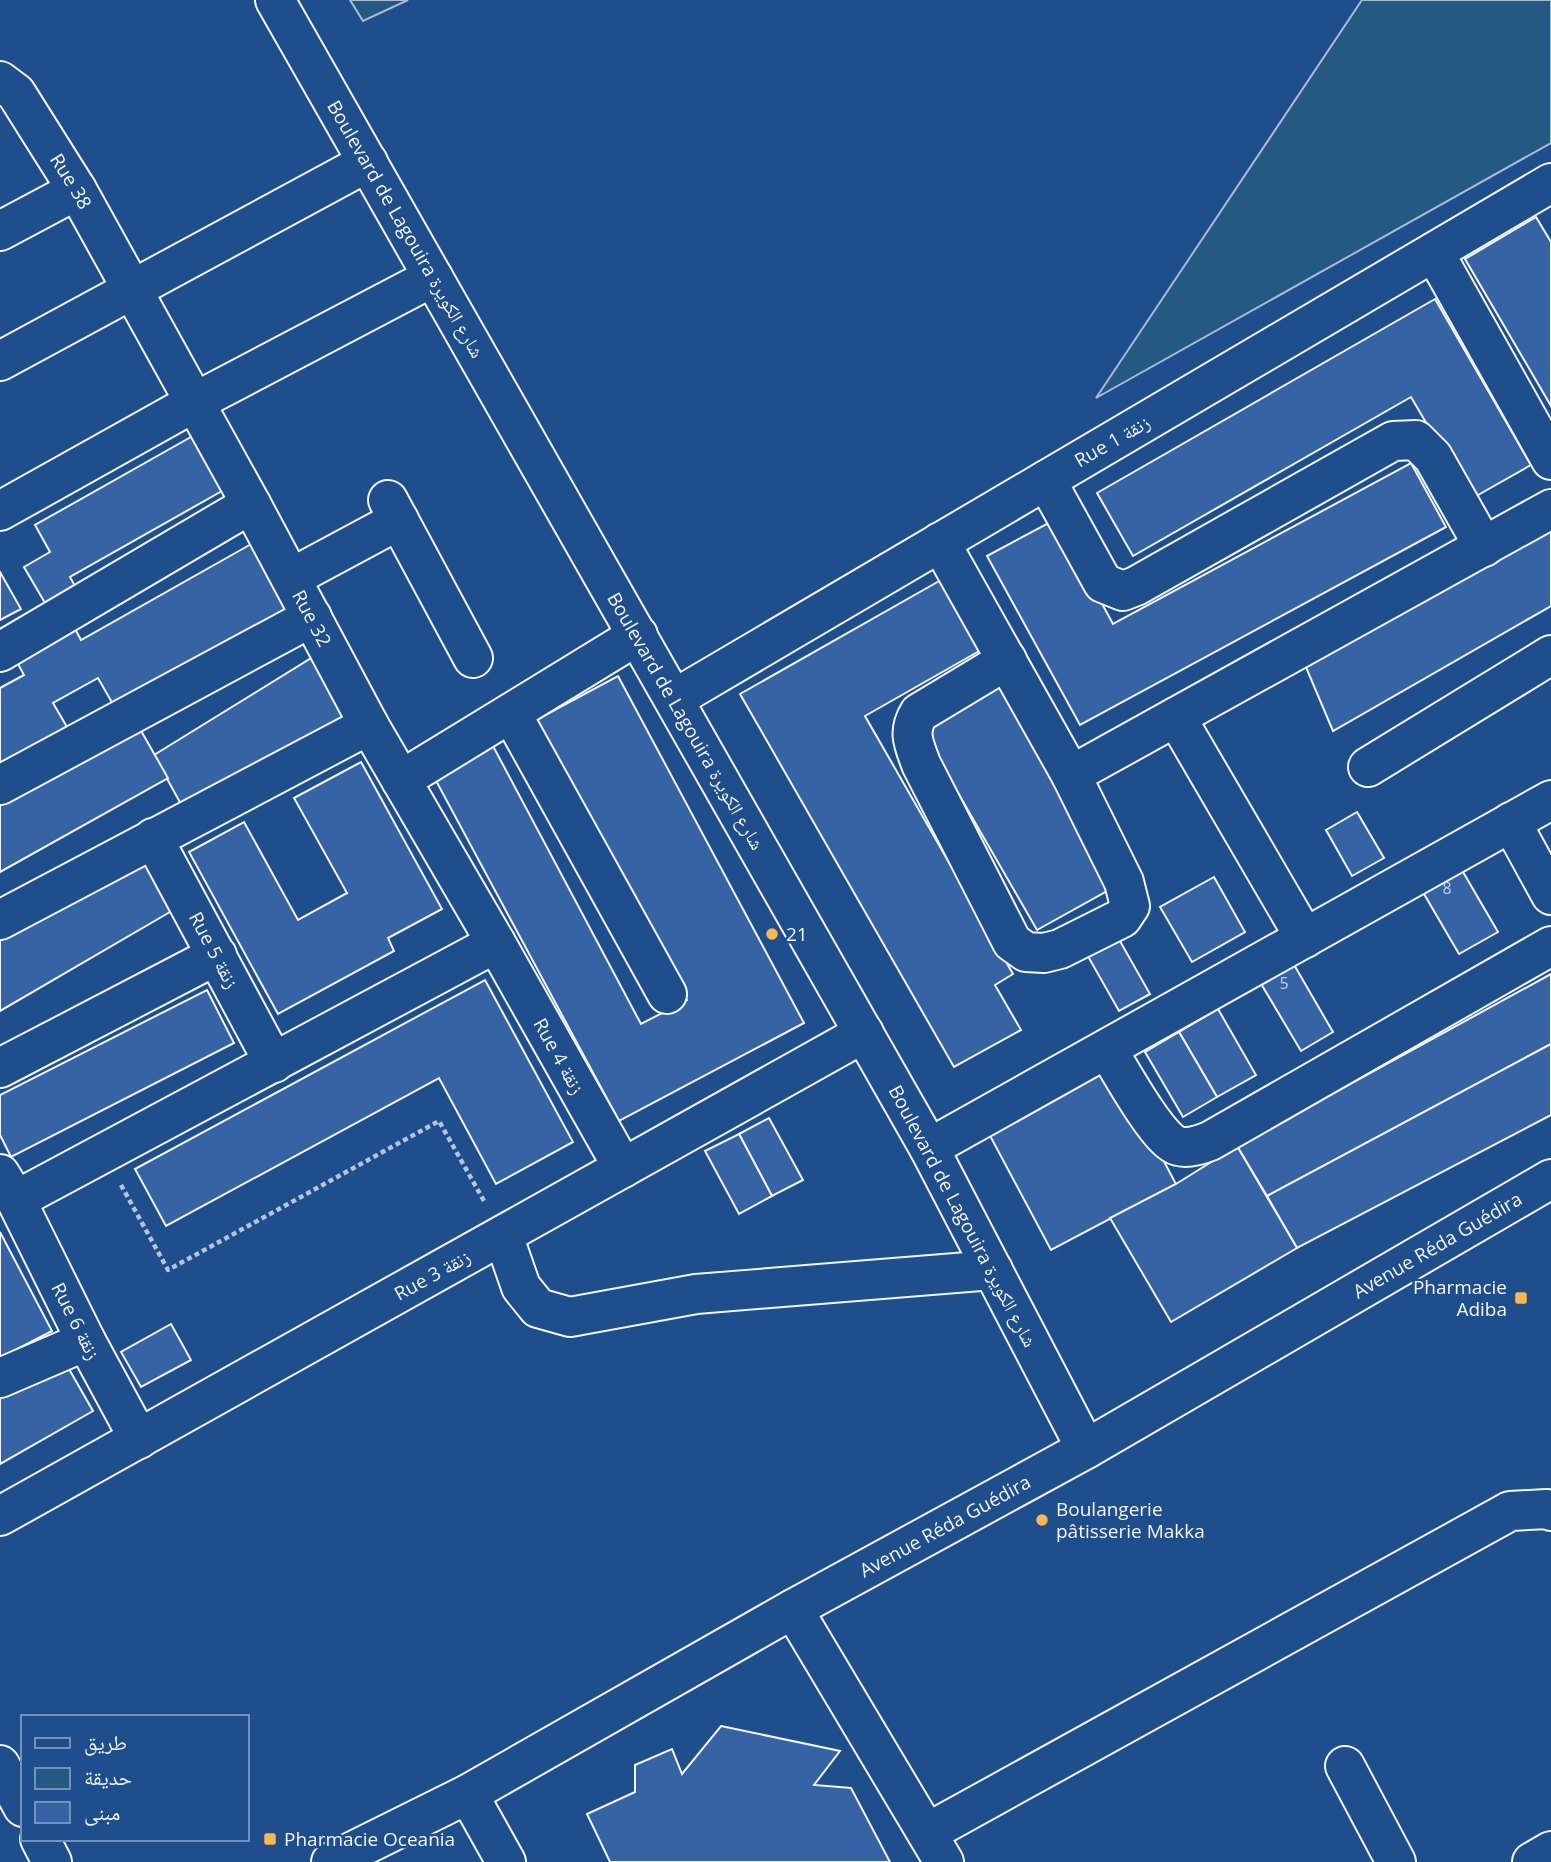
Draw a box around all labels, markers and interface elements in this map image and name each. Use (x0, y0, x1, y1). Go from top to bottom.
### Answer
street label: Boulevard de Lagouira شارع الكويرة (321, 95, 491, 363)
street label: Rue 38 (44, 148, 98, 214)
street label: Rue 1 زنقة (1069, 409, 1155, 473)
street label: Rue 32 (286, 585, 338, 651)
street label: Boulevard de Lagouira شارع الكويرة (601, 587, 771, 855)
house number: 8 (1442, 877, 1452, 899)
street label: Rue 5 زنقة (183, 907, 245, 993)
place label: 21 (786, 921, 808, 947)
marker: 21 (764, 926, 780, 942)
house number: 5 (1279, 972, 1289, 994)
street label: Rue 4 زنقة (527, 1013, 591, 1099)
street label: Boulevard de Lagouira شارع الكويرة (883, 1080, 1043, 1352)
street label: Avenue Réda Guédira (1348, 1186, 1527, 1304)
street label: Rue 3 زنقة (389, 1243, 475, 1307)
place label: Pharmacie Adiba (1413, 1274, 1507, 1322)
street label: Rue 6 زنقة (46, 1278, 106, 1364)
marker: Pharmacie Adiba (1513, 1290, 1529, 1306)
street label: Avenue Réda Guédira (855, 1469, 1035, 1583)
place label: Boulangerie pâtisserie Makka (1056, 1496, 1205, 1544)
marker: Boulangerie pâtisserie Makka (1034, 1512, 1050, 1528)
legend (21, 1715, 248, 1841)
text: طريق (84, 1728, 127, 1756)
text: حديقة (84, 1763, 132, 1791)
text: مبنى (84, 1798, 120, 1826)
place label: Pharmacie Oceania (284, 1826, 455, 1852)
marker: Pharmacie Oceania (262, 1831, 278, 1847)

